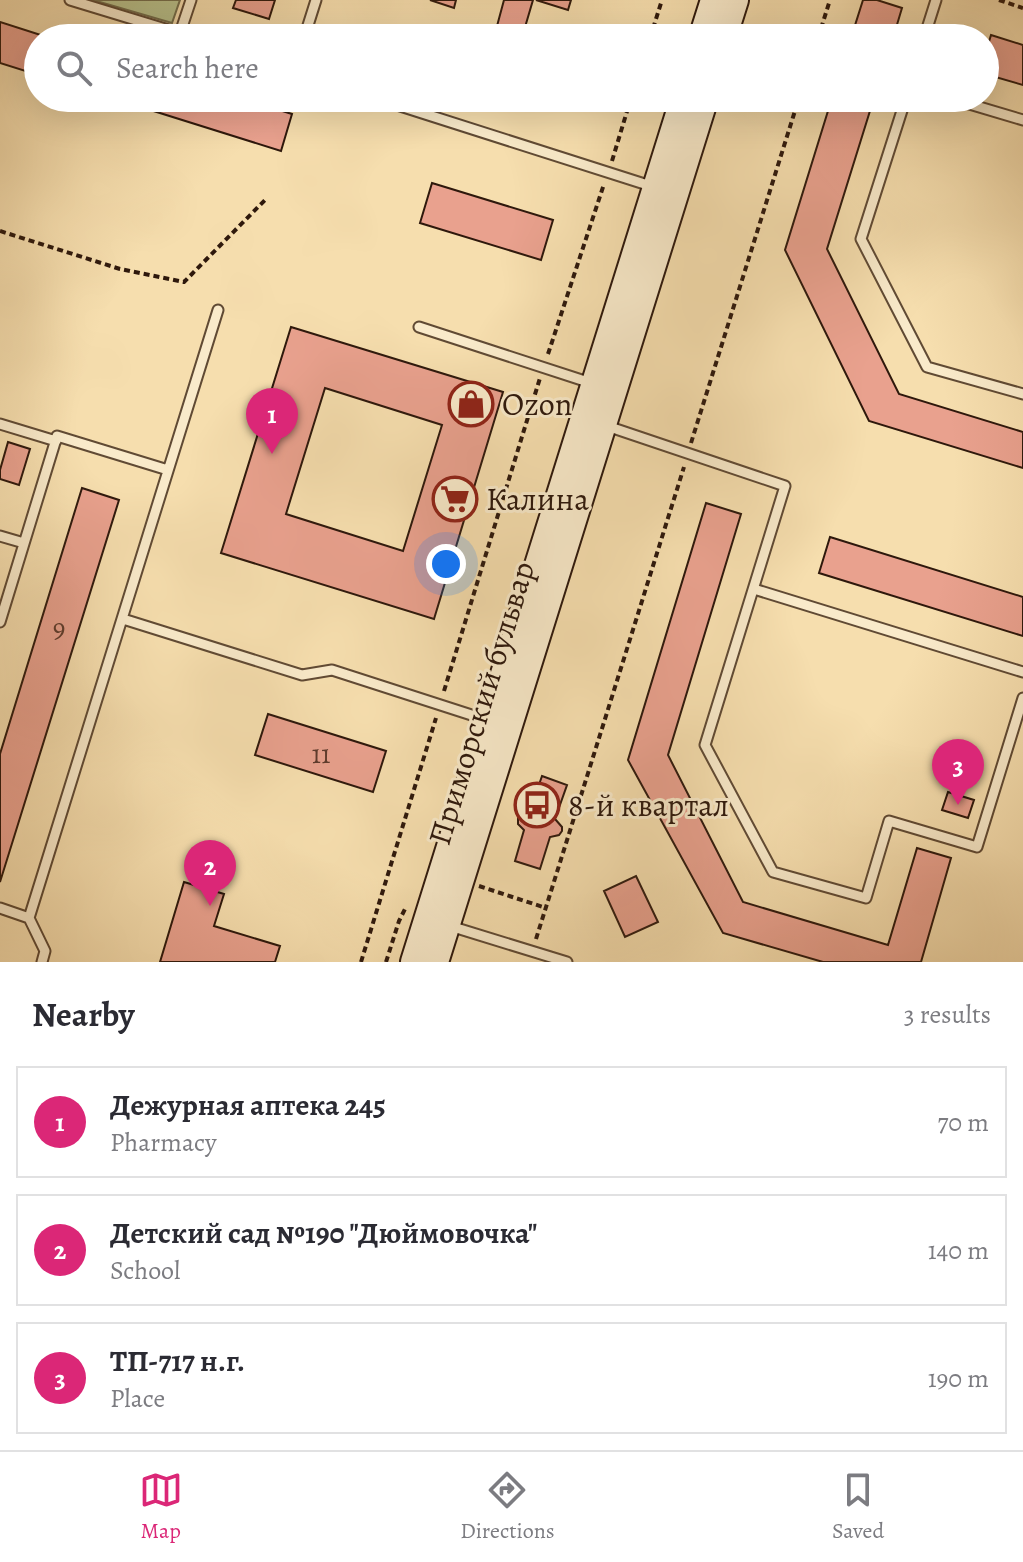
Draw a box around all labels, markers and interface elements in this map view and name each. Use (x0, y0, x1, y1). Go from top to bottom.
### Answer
search box (24, 24, 999, 112)
icon: search (52, 46, 96, 90)
text: Search here (116, 48, 259, 88)
shop icon: Ozon (447, 380, 495, 428)
place label: Ozon (502, 382, 572, 426)
pin: 1 (246, 388, 298, 454)
supermarket icon: Калина (431, 475, 479, 523)
place label: Калина (486, 477, 589, 521)
your location (426, 544, 466, 584)
street label: Приморский бульвар (417, 556, 545, 850)
house number: 9 (53, 609, 65, 647)
house number: 11 (311, 735, 331, 773)
pin: 3 (932, 739, 984, 805)
bus stop icon: 8-й квартал (513, 781, 561, 829)
place label: 8-й квартал (568, 783, 729, 827)
pin: 2 (184, 840, 236, 906)
text: Nearby (32, 991, 135, 1038)
text: 3 results (904, 997, 991, 1032)
text: Дежурная аптека 245 (110, 1085, 386, 1125)
text: 1 (55, 1105, 65, 1140)
text: 70 m (937, 1105, 989, 1140)
text: Pharmacy (110, 1125, 217, 1160)
text: Детский сад №190 "Дюймовочка" (110, 1213, 537, 1253)
text: 2 (54, 1233, 66, 1268)
text: 140 m (928, 1233, 989, 1268)
text: School (110, 1253, 180, 1288)
text: ТП-717 н.г. (110, 1341, 245, 1381)
text: 3 (54, 1361, 66, 1396)
text: 190 m (928, 1361, 989, 1396)
text: Place (110, 1381, 165, 1416)
tab: Map (139, 1468, 183, 1546)
tab: Directions (460, 1468, 555, 1546)
tab: Saved (832, 1468, 884, 1546)

